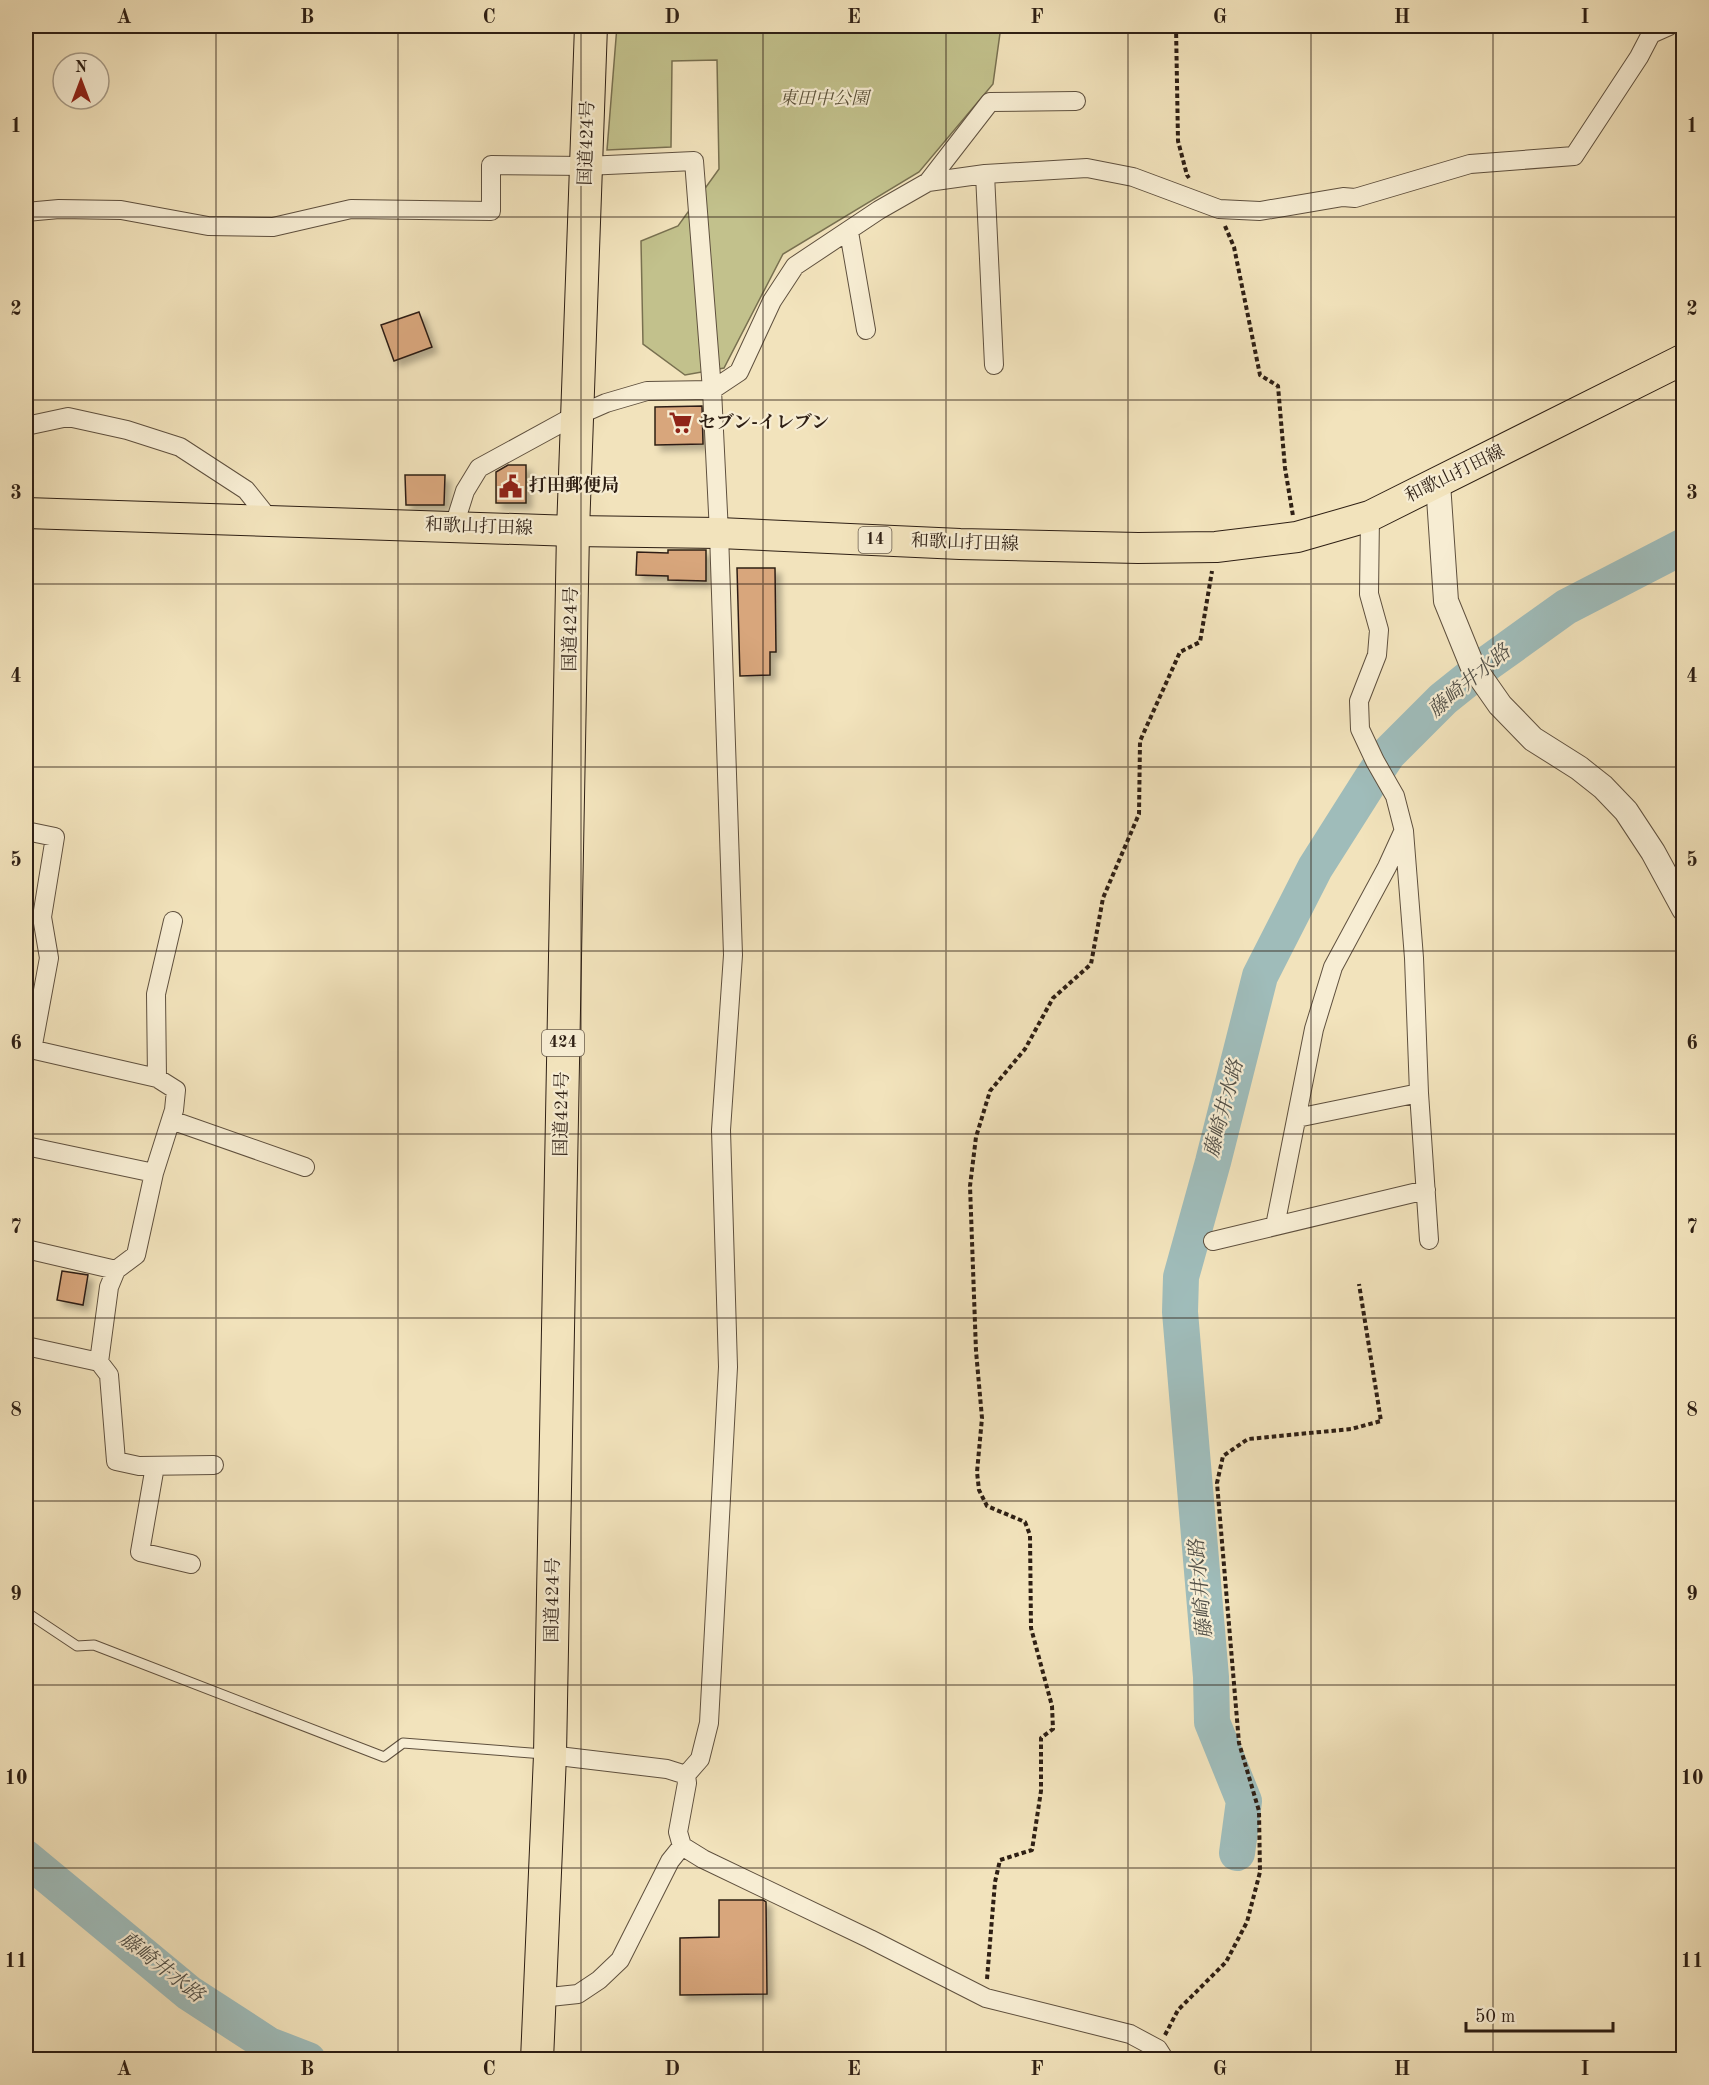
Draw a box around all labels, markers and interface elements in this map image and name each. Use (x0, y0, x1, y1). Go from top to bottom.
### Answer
text: A (116, 8, 132, 28)
text: B (300, 8, 314, 28)
text: C (482, 8, 496, 28)
text: D (664, 8, 680, 28)
text: E (847, 8, 861, 28)
text: F (1030, 8, 1044, 28)
text: G (1213, 8, 1227, 28)
text: H (1394, 8, 1410, 28)
text: I (1581, 8, 1589, 28)
north arrow (51, 51, 111, 111)
text: N (75, 60, 88, 76)
park label: 東田中公園 (779, 88, 872, 108)
street label: 国道424号 (575, 100, 597, 186)
text: 1 (10, 117, 22, 137)
text: 1 (1686, 117, 1698, 137)
text: 2 (10, 300, 22, 320)
text: 2 (1686, 300, 1698, 320)
supermarket icon: セブン-イレブン (667, 410, 693, 436)
place label: セブン-イレブン (698, 412, 829, 432)
street label: 和歌山打田線 (1402, 440, 1507, 506)
public building icon: 打田郵便局 (498, 473, 524, 499)
place label: 打田郵便局 (529, 475, 619, 495)
text: 3 (10, 484, 22, 504)
text: 3 (1686, 484, 1698, 504)
street label: 和歌山打田線 (425, 514, 533, 538)
road number: 14 (858, 527, 892, 553)
street label: 和歌山打田線 (911, 530, 1019, 554)
street label: 国道424号 (559, 586, 581, 672)
water label: 藤崎井水路 (1424, 639, 1516, 722)
text: 4 (10, 667, 22, 687)
text: 4 (1686, 667, 1698, 687)
text: 5 (10, 850, 22, 871)
text: 5 (1686, 850, 1698, 871)
road number: 424 (542, 1030, 584, 1056)
text: 6 (10, 1034, 22, 1054)
text: 6 (1686, 1034, 1698, 1054)
water label: 藤崎井水路 (1200, 1056, 1248, 1160)
street label: 国道424号 (550, 1071, 572, 1157)
text: 7 (10, 1218, 22, 1238)
text: 7 (1686, 1218, 1698, 1238)
text: 8 (10, 1401, 22, 1421)
text: 8 (1686, 1401, 1698, 1421)
water label: 藤崎井水路 (1186, 1536, 1216, 1640)
street label: 国道424号 (541, 1557, 563, 1643)
text: 9 (10, 1585, 22, 1605)
text: 9 (1686, 1585, 1698, 1605)
text: 10 (4, 1769, 28, 1789)
text: 10 (1680, 1769, 1704, 1789)
water label: 藤崎井水路 (115, 1928, 209, 2008)
text: 11 (4, 1952, 28, 1972)
text: 11 (1680, 1952, 1704, 1972)
scale bar (1466, 1995, 1613, 2033)
text: 50 m (1475, 2008, 1515, 2026)
text: A (116, 2060, 132, 2080)
text: B (300, 2060, 314, 2080)
text: C (482, 2060, 496, 2080)
text: D (664, 2060, 680, 2080)
text: E (847, 2060, 861, 2080)
text: F (1030, 2060, 1044, 2080)
text: G (1213, 2060, 1227, 2080)
text: H (1394, 2060, 1410, 2080)
text: I (1581, 2060, 1589, 2080)

